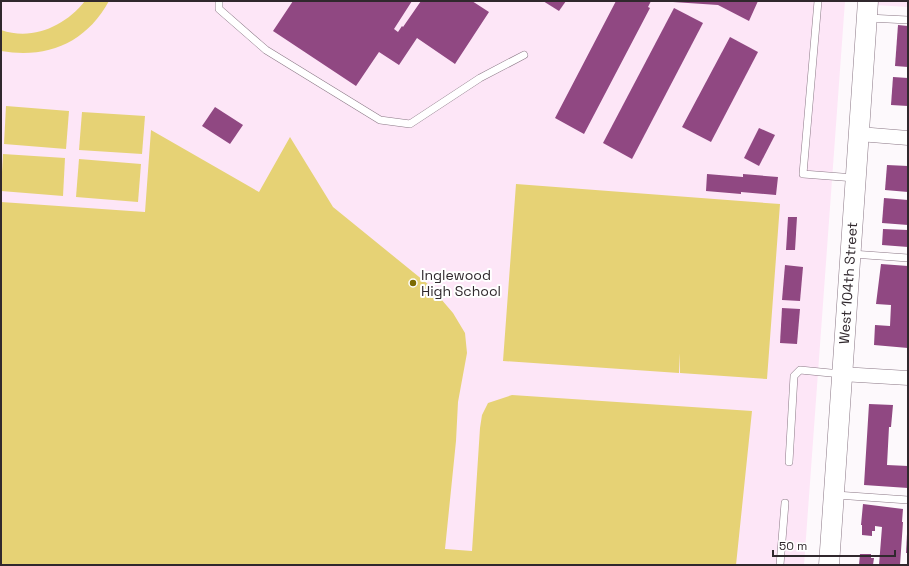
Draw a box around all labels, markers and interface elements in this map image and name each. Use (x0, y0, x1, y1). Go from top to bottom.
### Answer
street label: West 104th Street (835, 221, 861, 345)
place label: Inglewood High School (421, 266, 501, 300)
marker: Inglewood High School (408, 278, 418, 288)
scale bar (773, 532, 895, 558)
text: 50 m (779, 538, 807, 554)

